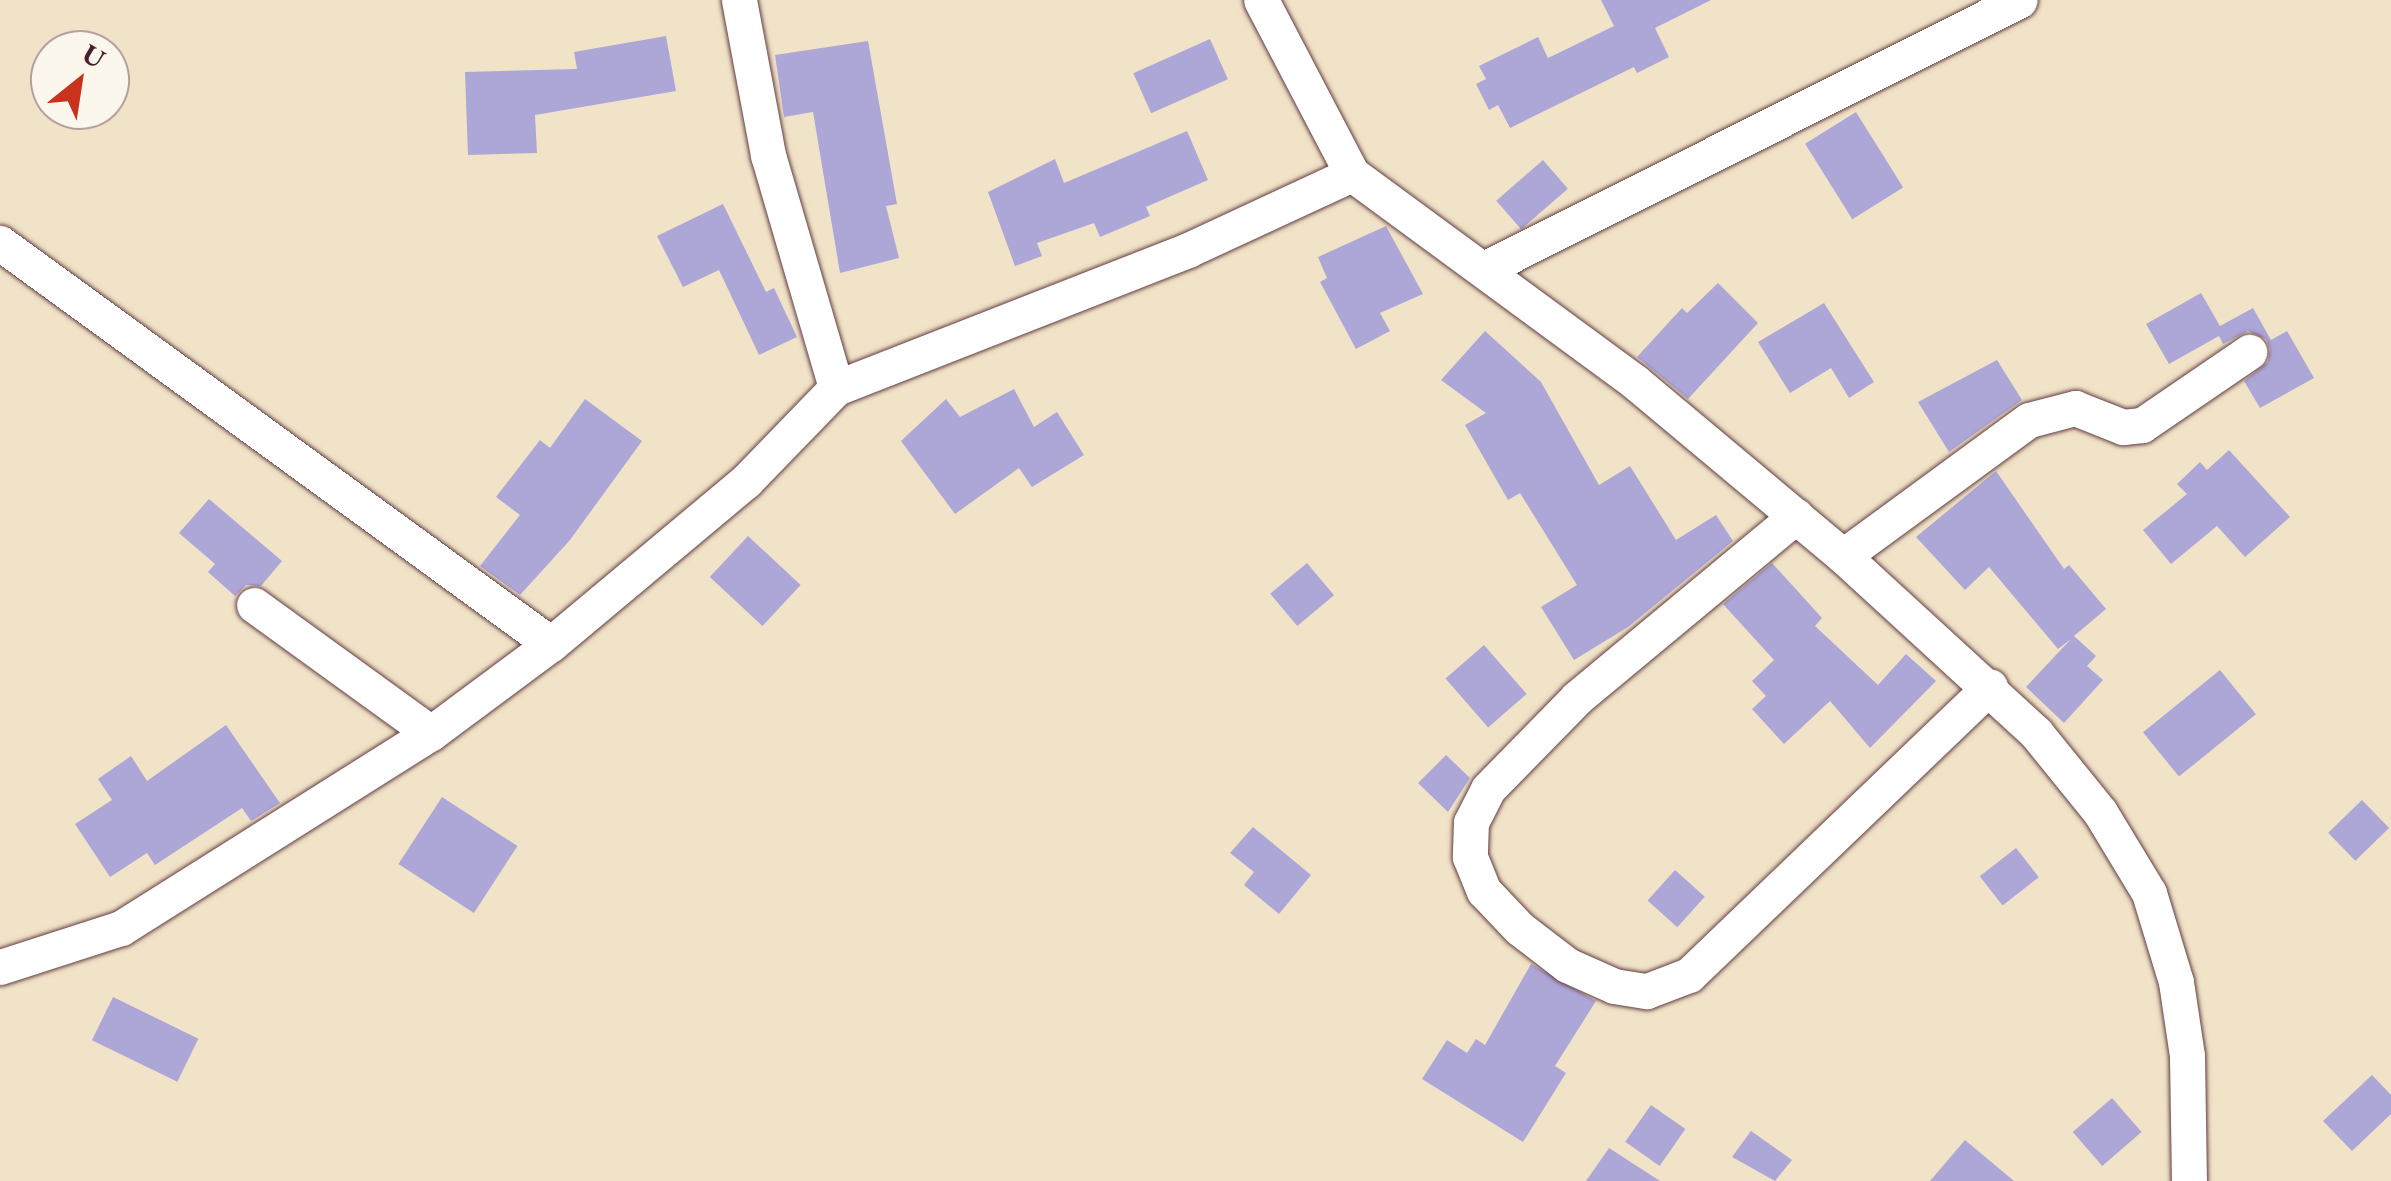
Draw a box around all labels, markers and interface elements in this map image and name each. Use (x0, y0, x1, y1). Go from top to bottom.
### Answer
north arrow (30, 30, 130, 130)
text: U (76, 35, 112, 77)

